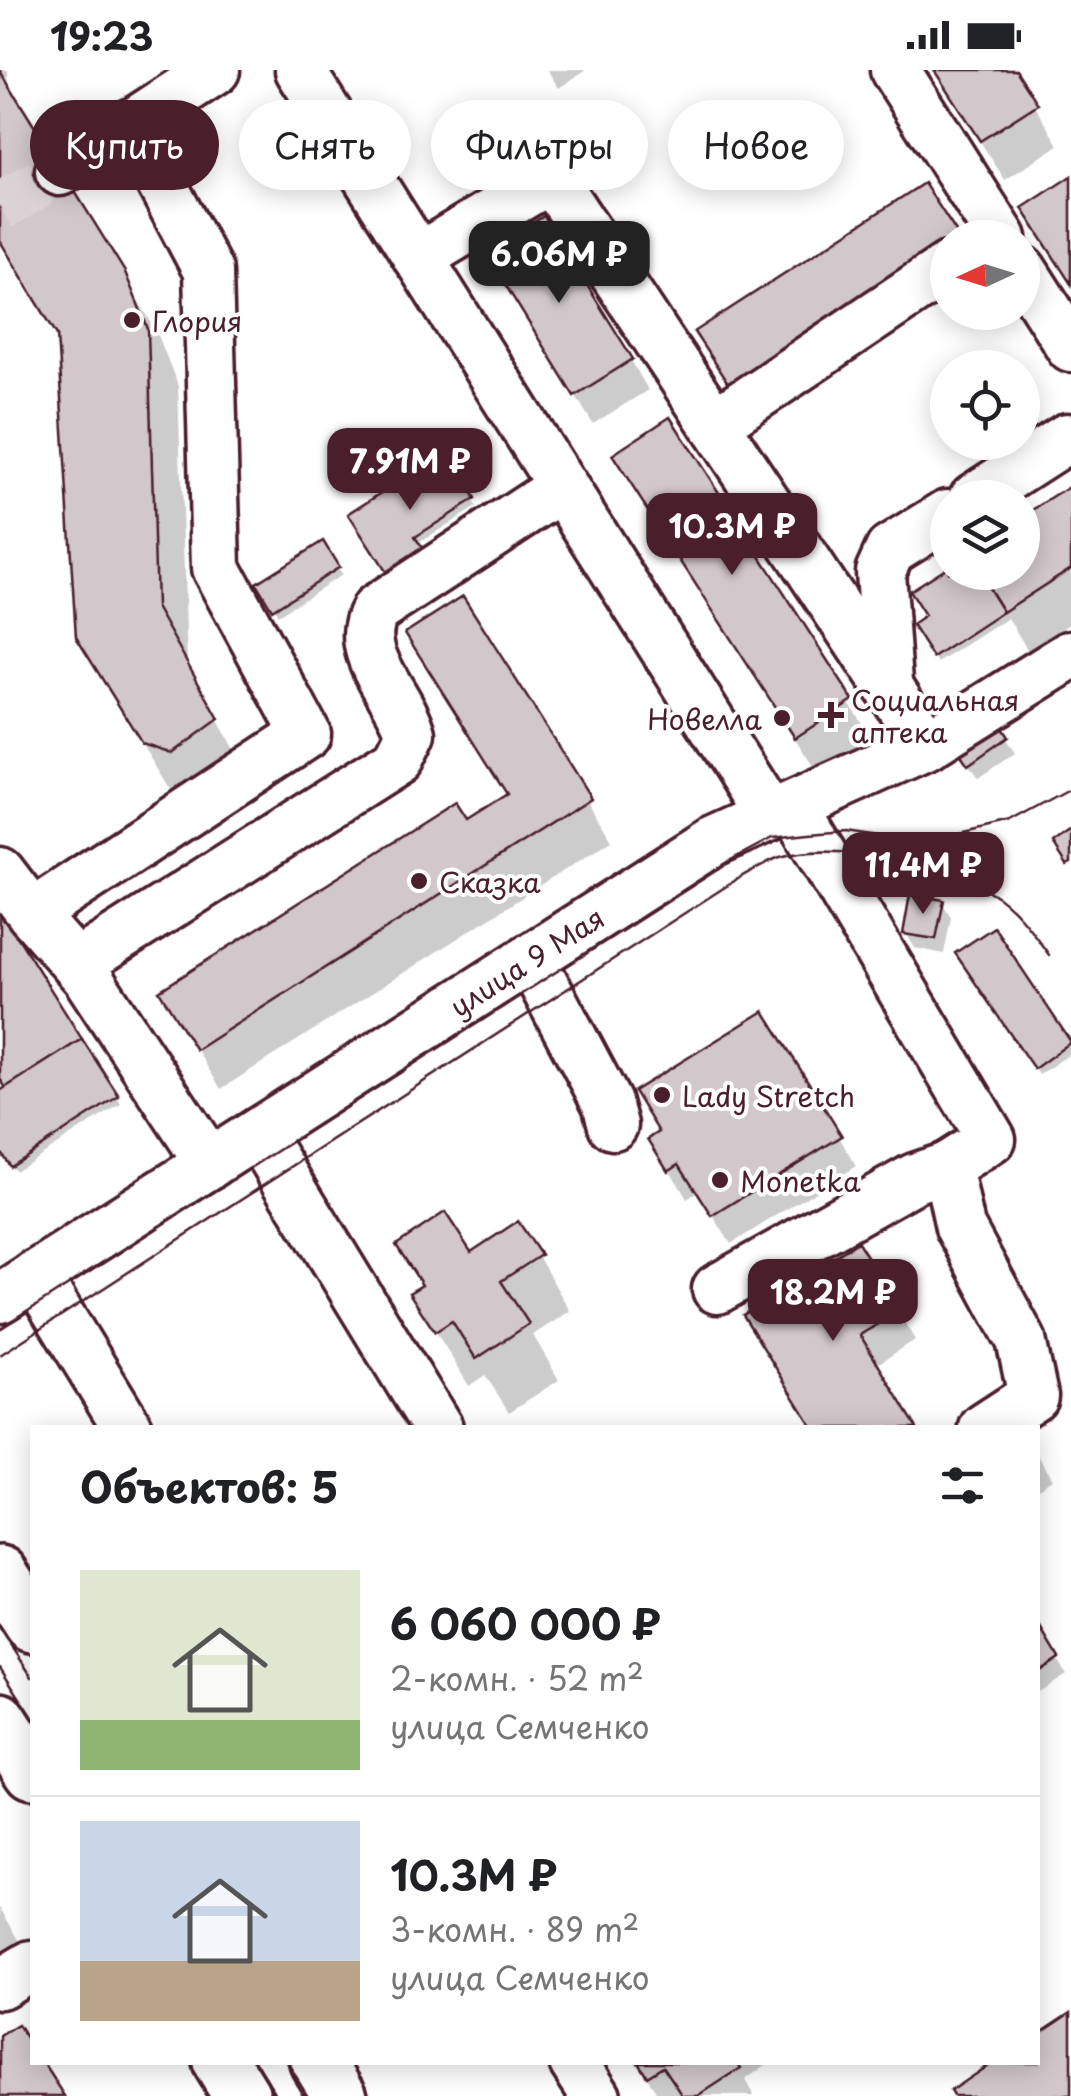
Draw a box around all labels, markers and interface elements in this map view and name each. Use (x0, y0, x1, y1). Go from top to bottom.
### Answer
text: 19:23 (50, 7, 153, 64)
chip: Купить (30, 100, 219, 190)
chip: Снять (239, 100, 411, 190)
chip: Фильтры (431, 100, 648, 190)
chip: Новое (668, 100, 844, 190)
north arrow (930, 220, 1040, 330)
map controls (930, 220, 1040, 590)
pin: 6.06M ₽ (467, 221, 651, 306)
text: 6.06M ₽ (491, 229, 627, 277)
place label: Глория (152, 299, 242, 342)
marker: Глория (121, 309, 143, 331)
button: locate (930, 350, 1040, 460)
pin: 7.91M ₽ (318, 428, 502, 513)
text: 7.91M ₽ (349, 436, 471, 484)
button: layers (930, 480, 1040, 590)
pin: 10.3M ₽ (640, 493, 824, 578)
text: 10.3M ₽ (668, 501, 796, 549)
place label: Социальная аптека (851, 678, 1019, 753)
place label: Новелла (647, 697, 763, 740)
marker: Социальная аптека (820, 704, 842, 726)
marker: Новелла (771, 707, 793, 729)
pin: 11.4M ₽ (831, 832, 1015, 917)
text: 11.4M ₽ (864, 840, 982, 888)
place label: Сказка (439, 860, 541, 903)
marker: Сказка (408, 870, 430, 892)
street label: улица 9 Мая (441, 895, 612, 1027)
place label: Lady Stretch (682, 1074, 855, 1117)
marker: Lady Stretch (651, 1084, 673, 1106)
place label: Monetka (740, 1159, 861, 1202)
marker: Monetka (709, 1169, 731, 1191)
pin: 18.2M ₽ (741, 1259, 925, 1344)
text: 18.2M ₽ (770, 1267, 896, 1315)
text: Объектов: 5 (80, 1454, 339, 1517)
icon: filters (935, 1458, 990, 1513)
text: 6 060 000 ₽ (390, 1591, 661, 1654)
icon: home (160, 1610, 280, 1730)
text: 2-комн. · 52 m² (390, 1654, 644, 1702)
text: улица Семченко (390, 1702, 650, 1750)
text: 10.3M ₽ (390, 1842, 557, 1905)
icon: home (160, 1861, 280, 1981)
text: 3-комн. · 89 m² (390, 1905, 639, 1953)
text: улица Семченко (390, 1953, 650, 2001)

